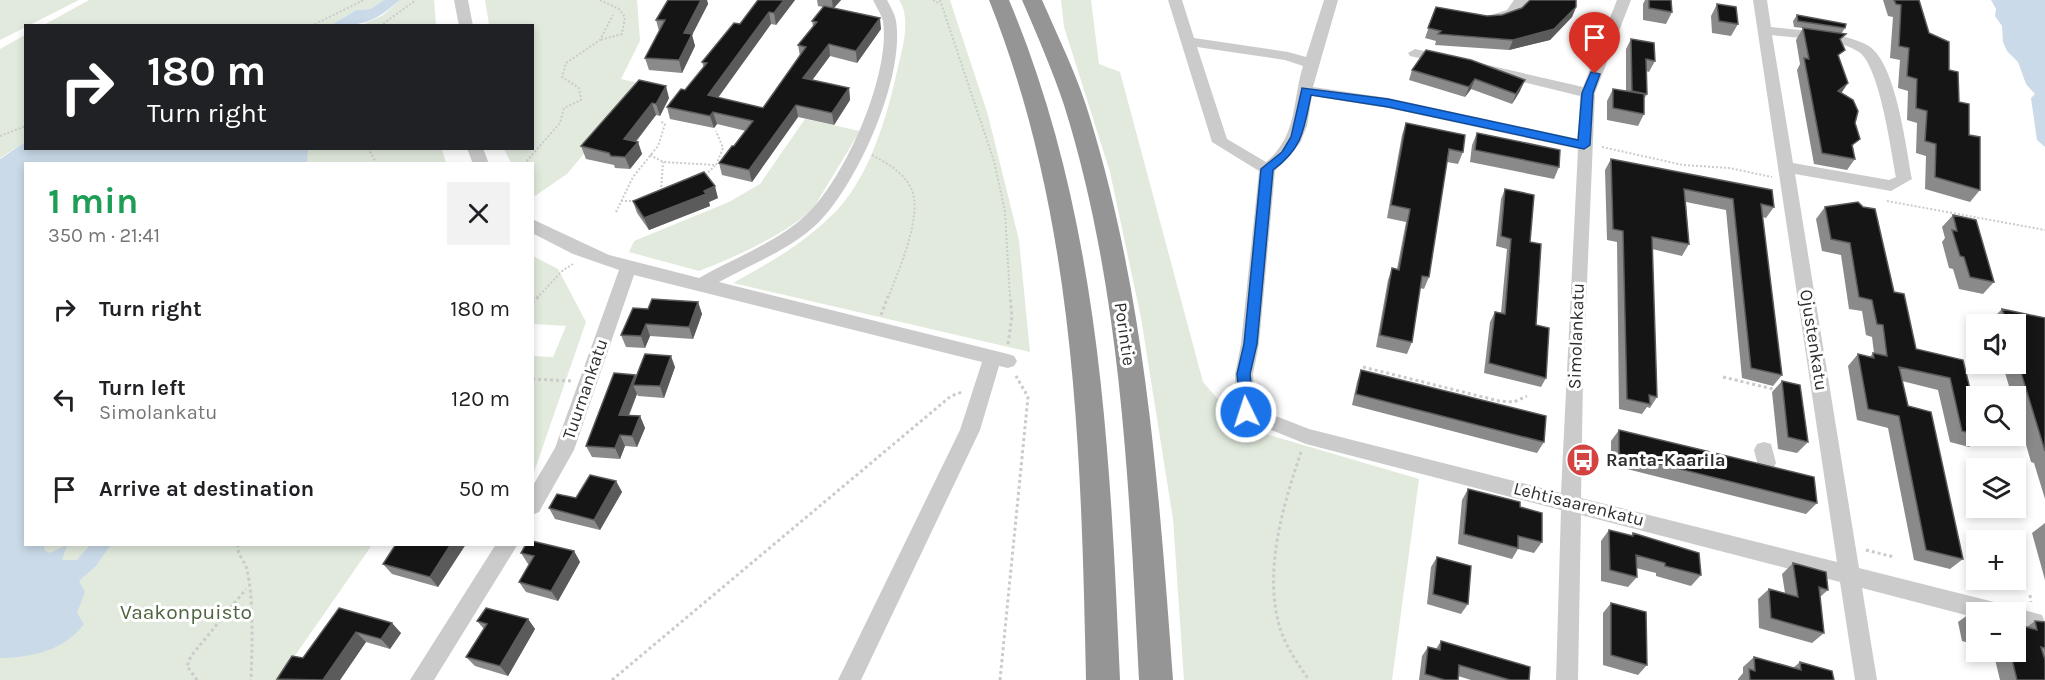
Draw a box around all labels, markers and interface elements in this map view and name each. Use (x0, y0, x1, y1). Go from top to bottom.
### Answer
pin (1569, 12, 1620, 74)
icon: arrive (1578, 21, 1611, 54)
text: 180 m (147, 46, 266, 96)
icon: right (48, 48, 126, 126)
text: Turn right (147, 97, 267, 129)
text: 1 min (48, 180, 138, 222)
button: close (447, 182, 510, 245)
text: 350 m · 21:41 (48, 224, 160, 247)
street label: Simolankatu (1563, 282, 1589, 390)
street label: Ojustenkatu (1795, 288, 1833, 392)
icon: right (48, 293, 81, 326)
text: Turn right (99, 296, 202, 322)
text: 180 m (450, 296, 510, 322)
street label: Porintie (1110, 301, 1140, 367)
map controls (1966, 314, 2026, 662)
button: sound (1966, 314, 2026, 374)
street label: Tuurnankatu (557, 336, 613, 442)
text: Turn left (99, 375, 186, 401)
position arrow (1214, 380, 1278, 444)
icon: left (48, 383, 81, 416)
text: 120 m (451, 386, 510, 412)
button: search (1966, 386, 2026, 446)
text: Simolankatu (99, 401, 217, 424)
bus stop icon: Ranta-Kaarila (1565, 442, 1601, 478)
place label: Ranta-Kaarila (1606, 449, 1726, 471)
button: layers (1966, 458, 2026, 518)
icon: arrive (48, 473, 81, 506)
text: Arrive at destination (99, 476, 314, 502)
text: 50 m (459, 476, 510, 502)
street label: Lehtisaarenkatu (1511, 477, 1647, 531)
button: + (1966, 530, 2026, 590)
park label: Vaakonpuisto (120, 600, 252, 624)
button: − (1966, 602, 2026, 662)

